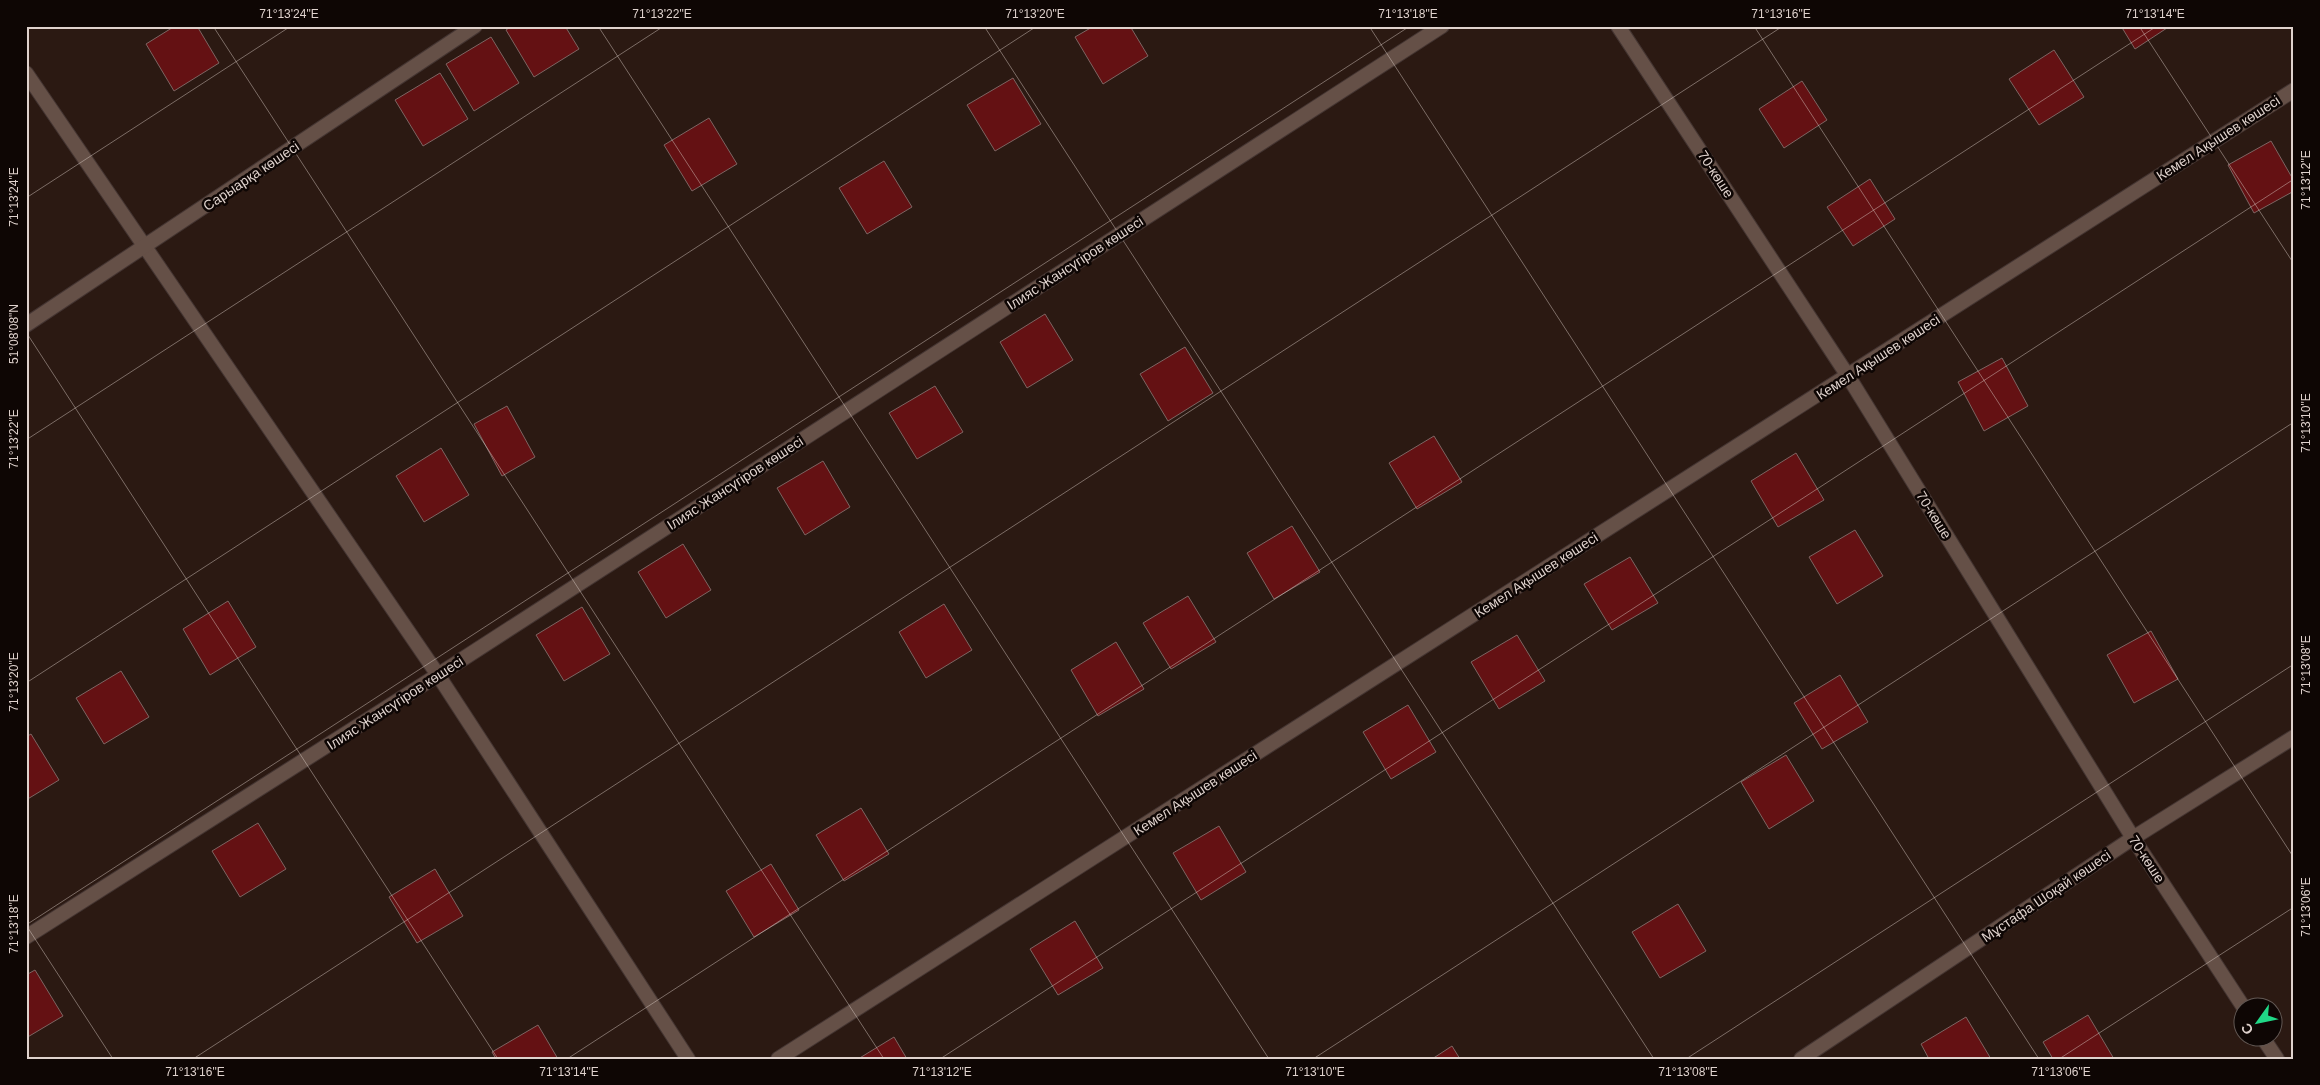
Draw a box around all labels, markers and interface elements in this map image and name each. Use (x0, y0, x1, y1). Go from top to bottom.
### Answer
text: 71°13'24"E (259, 7, 319, 21)
text: 71°13'22"E (632, 7, 692, 21)
text: 71°13'20"E (1005, 7, 1065, 21)
text: 71°13'18"E (1378, 7, 1438, 21)
text: 71°13'16"E (1751, 7, 1811, 21)
text: 71°13'14"E (2125, 7, 2185, 21)
street label: Кемел Ақышев көшесі (2153, 92, 2283, 184)
street label: Сарыарқа көшесі (200, 138, 302, 214)
street label: 70-көше (1695, 147, 1737, 201)
text: 71°13'12"E (2299, 150, 2313, 210)
text: 71°13'24"E (7, 167, 21, 227)
street label: Ілияс Жансүгіров көшесі (1004, 213, 1146, 313)
text: 51°08'08"N (7, 304, 21, 364)
street label: Кемел Ақышев көшесі (1813, 311, 1943, 403)
text: 71°13'10"E (2299, 393, 2313, 453)
text: 71°13'22"E (7, 409, 21, 469)
street label: Ілияс Жансүгіров көшесі (664, 433, 806, 533)
street label: 70-көше (1913, 488, 1955, 542)
street label: Кемел Ақышев көшесі (1471, 529, 1601, 621)
text: 71°13'08"E (2299, 635, 2313, 695)
text: 71°13'20"E (7, 652, 21, 712)
street label: Ілияс Жансүгіров көшесі (324, 653, 466, 753)
street label: Кемел Ақышев көшесі (1130, 747, 1260, 839)
street label: 70-көше (2126, 832, 2168, 886)
street label: Мұстафа Шоқай көшесі (1978, 847, 2114, 945)
text: 71°13'06"E (2299, 877, 2313, 937)
text: 71°13'18"E (7, 894, 21, 954)
north arrow (2232, 998, 2282, 1048)
text: С (2238, 1020, 2257, 1038)
text: 71°13'16"E (165, 1065, 225, 1079)
text: 71°13'14"E (539, 1065, 599, 1079)
text: 71°13'12"E (912, 1065, 972, 1079)
text: 71°13'10"E (1285, 1065, 1345, 1079)
text: 71°13'08"E (1658, 1065, 1718, 1079)
text: 71°13'06"E (2031, 1065, 2091, 1079)

